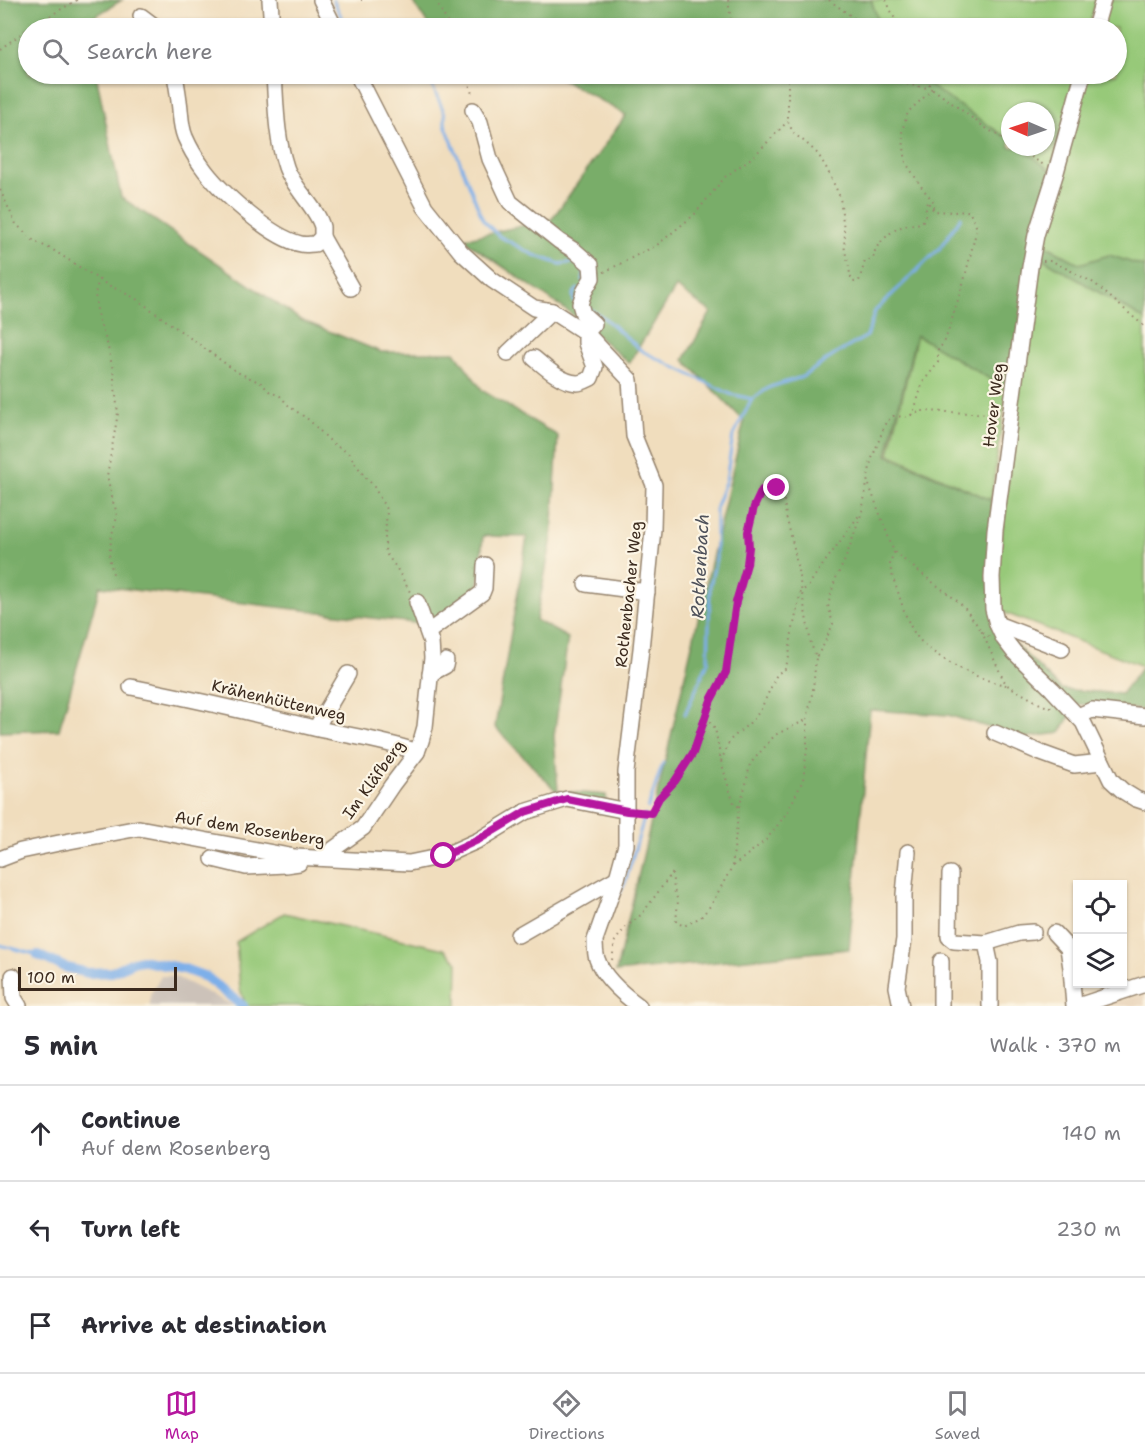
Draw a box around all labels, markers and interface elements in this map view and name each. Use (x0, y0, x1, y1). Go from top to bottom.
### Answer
search box (18, 18, 1127, 84)
icon: search (39, 35, 72, 68)
text: Search here (87, 37, 213, 66)
north arrow (1001, 102, 1055, 156)
street label: Hover Weg (978, 362, 1009, 448)
route end (763, 474, 789, 500)
water label: Rothenbach (685, 513, 715, 619)
street label: Rothenbacher Weg (610, 520, 647, 668)
street label: Krähenhüttenweg (210, 675, 348, 726)
street label: Im Kläfberg (338, 735, 409, 823)
street label: Auf dem Rosenberg (173, 806, 327, 851)
route start (430, 842, 456, 868)
map controls (1073, 880, 1127, 988)
button: locate (1073, 880, 1127, 934)
button: layers (1073, 934, 1127, 988)
scale bar (18, 964, 177, 992)
text: 100 m (27, 967, 75, 988)
text: 5 min (24, 1028, 98, 1063)
text: Walk · 370 m (990, 1032, 1121, 1058)
text: Continue (81, 1106, 181, 1135)
icon: ahead (24, 1117, 57, 1150)
text: 140 m (1062, 1120, 1121, 1146)
text: Auf dem Rosenberg (81, 1135, 270, 1161)
icon: left (24, 1213, 57, 1246)
text: Turn left (81, 1215, 180, 1244)
text: 230 m (1056, 1216, 1121, 1242)
icon: arrive (24, 1309, 57, 1342)
text: Arrive at destination (81, 1311, 327, 1340)
tab: Map (165, 1387, 199, 1444)
tab: Directions (529, 1387, 605, 1444)
tab: Saved (935, 1387, 980, 1444)

